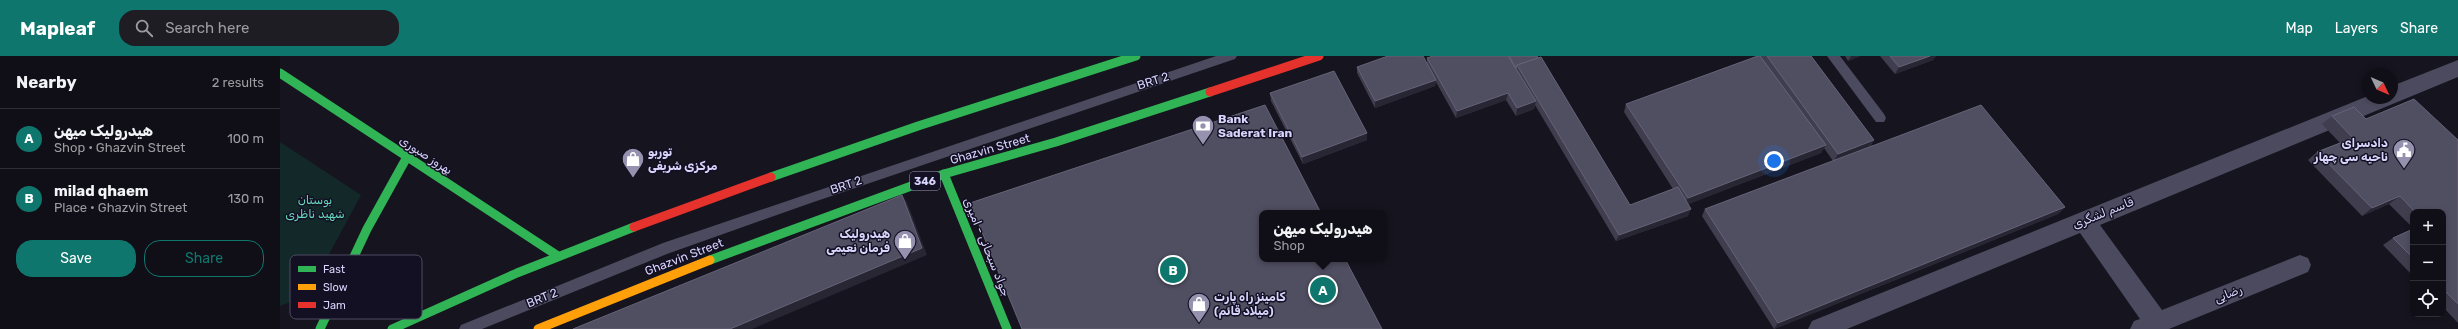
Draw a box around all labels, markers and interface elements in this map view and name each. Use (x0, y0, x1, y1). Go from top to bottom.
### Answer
search box (119, 10, 399, 46)
text: Mapleaf (20, 17, 95, 40)
icon: search (133, 17, 155, 39)
text: Search here (165, 19, 249, 37)
text: Map (2286, 20, 2313, 37)
text: Layers (2335, 20, 2378, 37)
text: Share (2400, 20, 2438, 37)
north arrow (2362, 68, 2398, 104)
street label: BRT 2 (1135, 69, 1171, 93)
text: Nearby (16, 72, 77, 92)
text: 2 results (212, 75, 264, 90)
place label: Bank Saderat Iran (1218, 112, 1293, 140)
bank icon: Bank Saderat Iran (1190, 113, 1216, 146)
text: هیدرولیک میهن (54, 122, 153, 140)
text: A (24, 131, 34, 146)
text: 100 m (227, 131, 264, 146)
street label: Ghazvin Street (948, 131, 1032, 167)
street label: بهروز صبوری (396, 133, 455, 178)
place label: دادسرای ناحیه سی چهار (2313, 136, 2388, 164)
public building icon: دادسرای ناحیه سی چهار (2391, 137, 2417, 170)
text: Shop · Ghazvin Street (54, 140, 185, 155)
place label: توربو مرکزی شریفی (648, 145, 718, 173)
shop icon: توربو مرکزی شریفی (620, 146, 646, 179)
your location (1764, 151, 1784, 171)
road number: 346 (910, 172, 940, 190)
street label: BRT 2 (828, 173, 864, 197)
text: milad qhaem (54, 182, 149, 200)
text: B (24, 191, 34, 206)
text: 130 m (228, 191, 264, 206)
park label: بوستان شهید ناظری (285, 193, 345, 222)
street label: قاسم لشگری (2070, 194, 2136, 233)
street label: جواد سبحانی - امیری (960, 196, 1013, 299)
text: Place · Ghazvin Street (54, 200, 187, 215)
map controls (2410, 209, 2446, 317)
button: + (2410, 209, 2446, 245)
popup (1259, 210, 1387, 262)
text: هیدرولیک میهن (1273, 220, 1373, 238)
place label: هیدرولیک فرمان نعیمی (826, 227, 890, 255)
shop icon: هیدرولیک فرمان نعیمی (892, 228, 918, 261)
street label: Ghazvin Street (643, 236, 725, 278)
text: Shop (1273, 238, 1305, 253)
button: Save (16, 240, 136, 277)
button: Share (144, 240, 264, 277)
button: − (2410, 245, 2446, 281)
legend (290, 255, 422, 319)
pin: B (1160, 255, 1186, 285)
text: Fast (323, 263, 346, 276)
pin: A (1310, 275, 1336, 305)
text: Slow (323, 281, 348, 294)
button: locate (2410, 281, 2446, 317)
street label: رضایی (2212, 282, 2244, 307)
street label: BRT 2 (524, 285, 560, 311)
place label: کامینز راه پارت (میلاد قائم) (1214, 290, 1286, 319)
shop icon: کامینز راه پارت (میلاد قائم) (1186, 291, 1212, 324)
text: Jam (323, 299, 346, 312)

